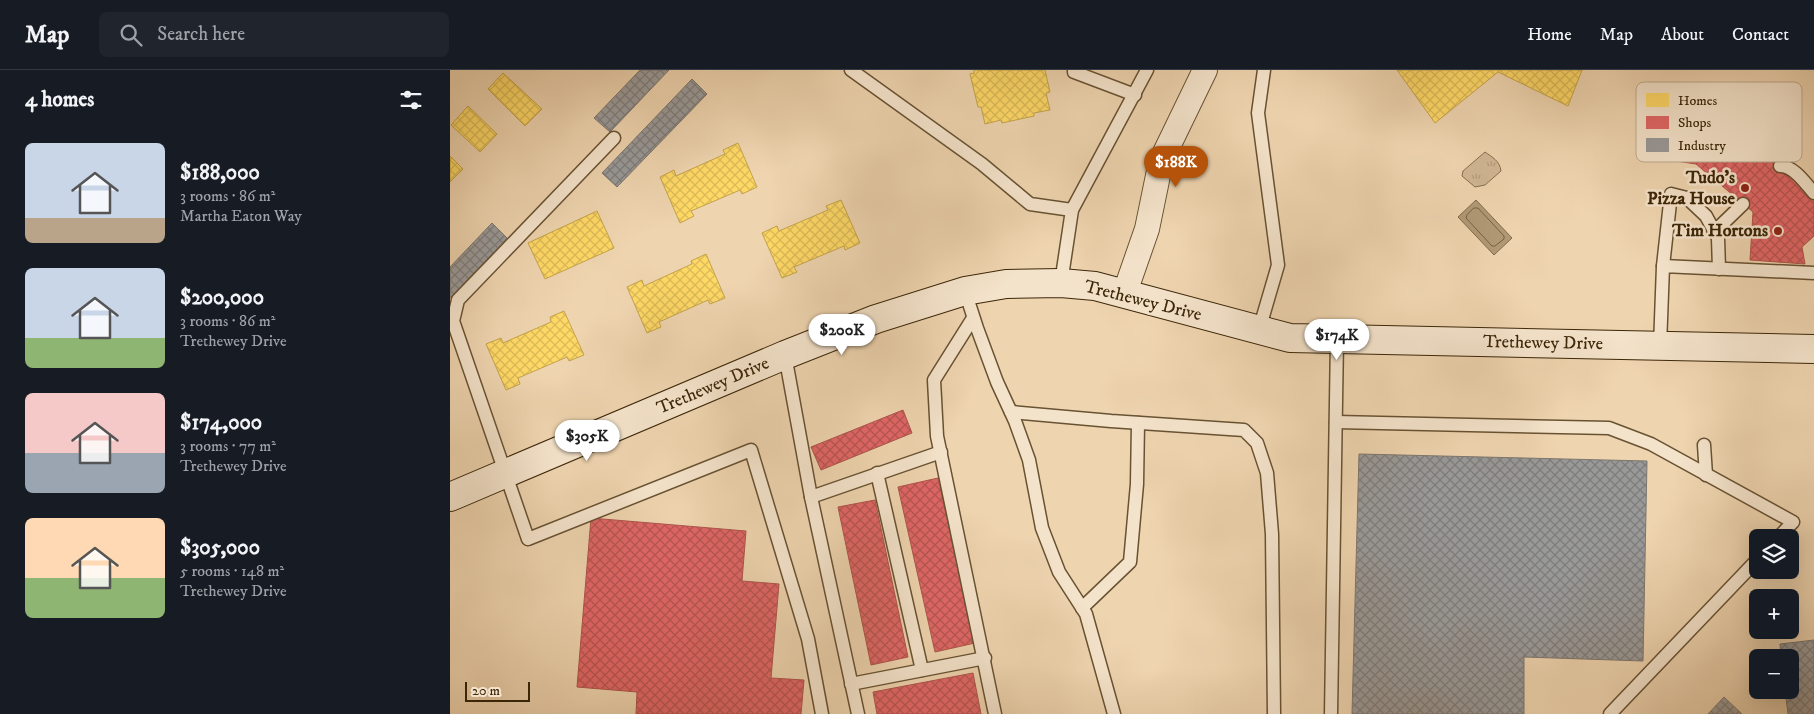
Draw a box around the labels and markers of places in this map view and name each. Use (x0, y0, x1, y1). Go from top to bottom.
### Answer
pin: $188K (1141, 146, 1211, 188)
place label: Tudo's Pizza House (1647, 167, 1736, 210)
marker: Tudo's Pizza House (1739, 182, 1751, 194)
place label: Tim Hortons (1671, 220, 1768, 242)
marker: Tim Hortons (1772, 225, 1784, 237)
pin: $200K (807, 314, 877, 356)
pin: $174K (1302, 318, 1372, 361)
pin: $305K (552, 420, 622, 462)

